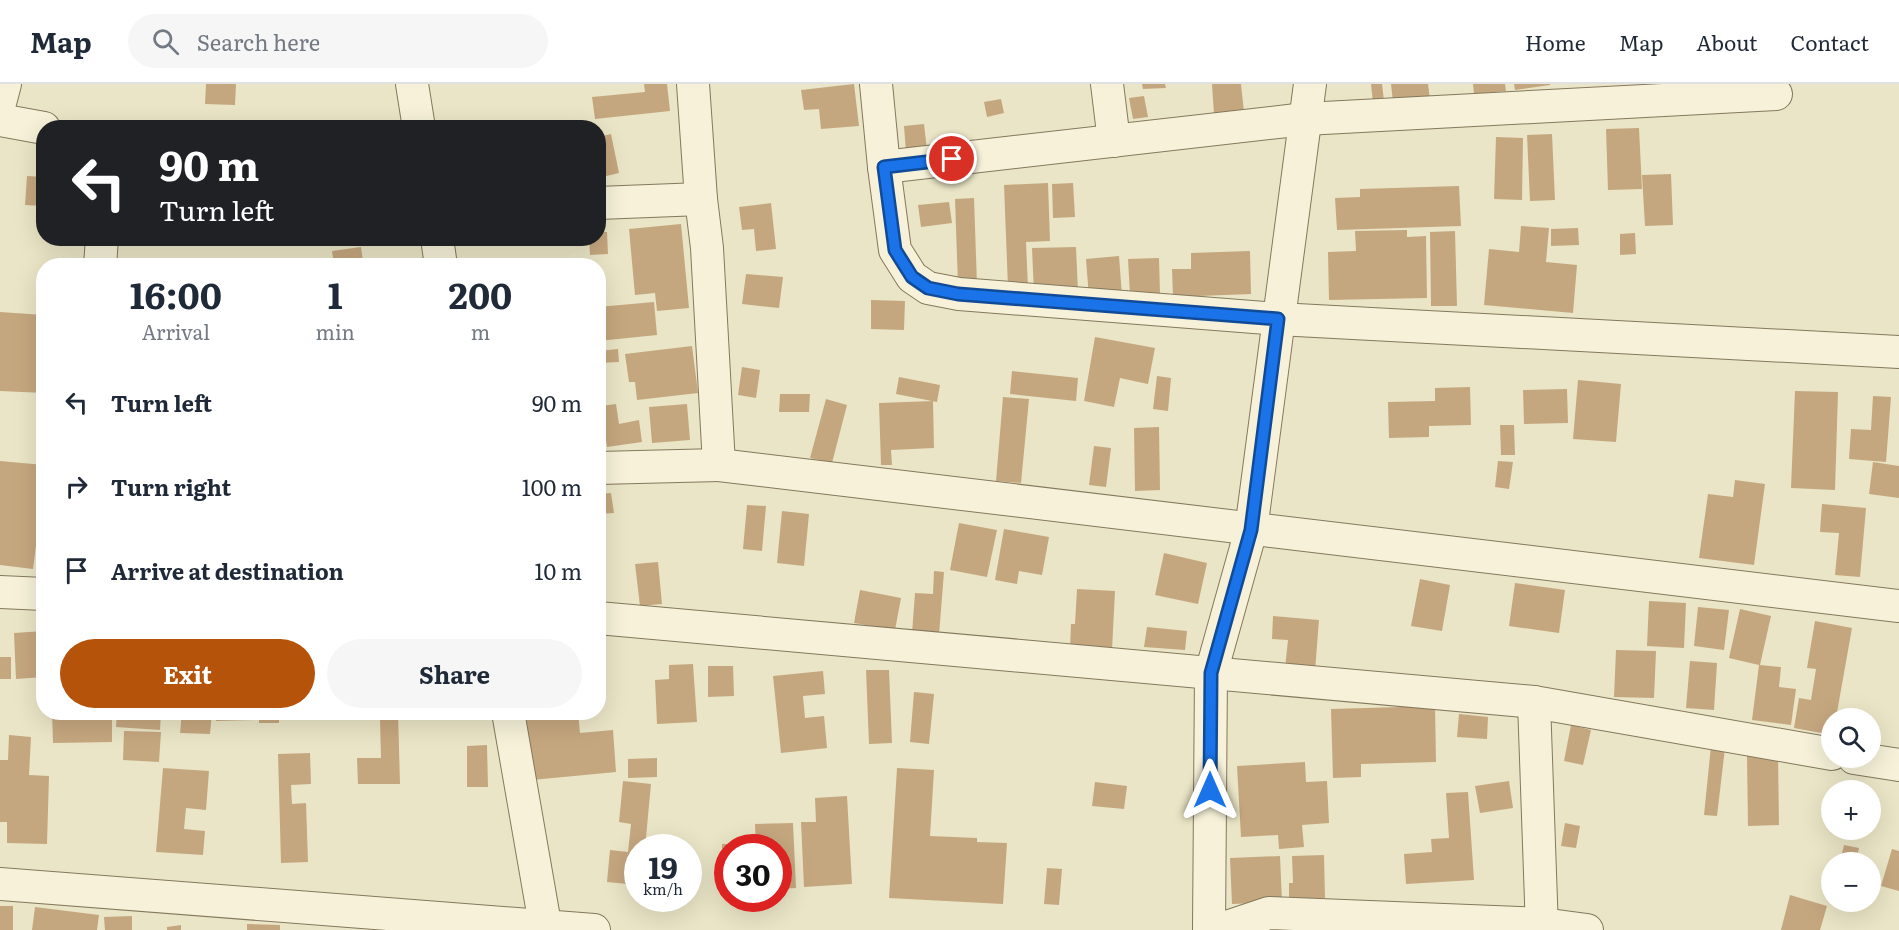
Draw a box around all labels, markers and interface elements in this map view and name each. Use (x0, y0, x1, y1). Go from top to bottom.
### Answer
search box (128, 14, 548, 68)
text: Map (30, 20, 92, 62)
icon: search (149, 25, 182, 58)
text: Search here (197, 25, 320, 58)
text: Home (1525, 26, 1586, 57)
text: Map (1619, 26, 1663, 57)
text: About (1696, 26, 1758, 57)
text: Contact (1791, 26, 1869, 57)
text: 90 m (159, 132, 259, 194)
pin (926, 133, 977, 184)
icon: arrive (935, 142, 968, 175)
icon: left (60, 144, 138, 222)
text: Turn left (159, 189, 274, 229)
text: 16:00 (130, 267, 222, 320)
text: 1 (328, 267, 343, 320)
text: 200 (449, 267, 512, 320)
text: Arrival (142, 316, 210, 346)
text: min (316, 316, 355, 346)
text: m (471, 316, 490, 346)
icon: left (60, 386, 93, 419)
text: Turn left (111, 386, 212, 419)
text: 90 m (532, 386, 582, 419)
icon: right (60, 470, 93, 503)
text: Turn right (111, 470, 231, 503)
text: 100 m (522, 470, 582, 503)
icon: arrive (60, 554, 93, 587)
text: Arrive at destination (111, 554, 344, 587)
text: 10 m (535, 554, 582, 587)
button: Exit (60, 639, 315, 708)
button: Share (327, 639, 582, 708)
map controls (1821, 708, 1881, 912)
button: search (1821, 708, 1881, 768)
position arrow (1178, 758, 1242, 822)
button: + (1821, 780, 1881, 840)
speed limit sign: 30 (714, 834, 792, 912)
text: 19 (648, 844, 678, 888)
button: − (1821, 852, 1881, 912)
text: km/h (643, 877, 683, 900)

